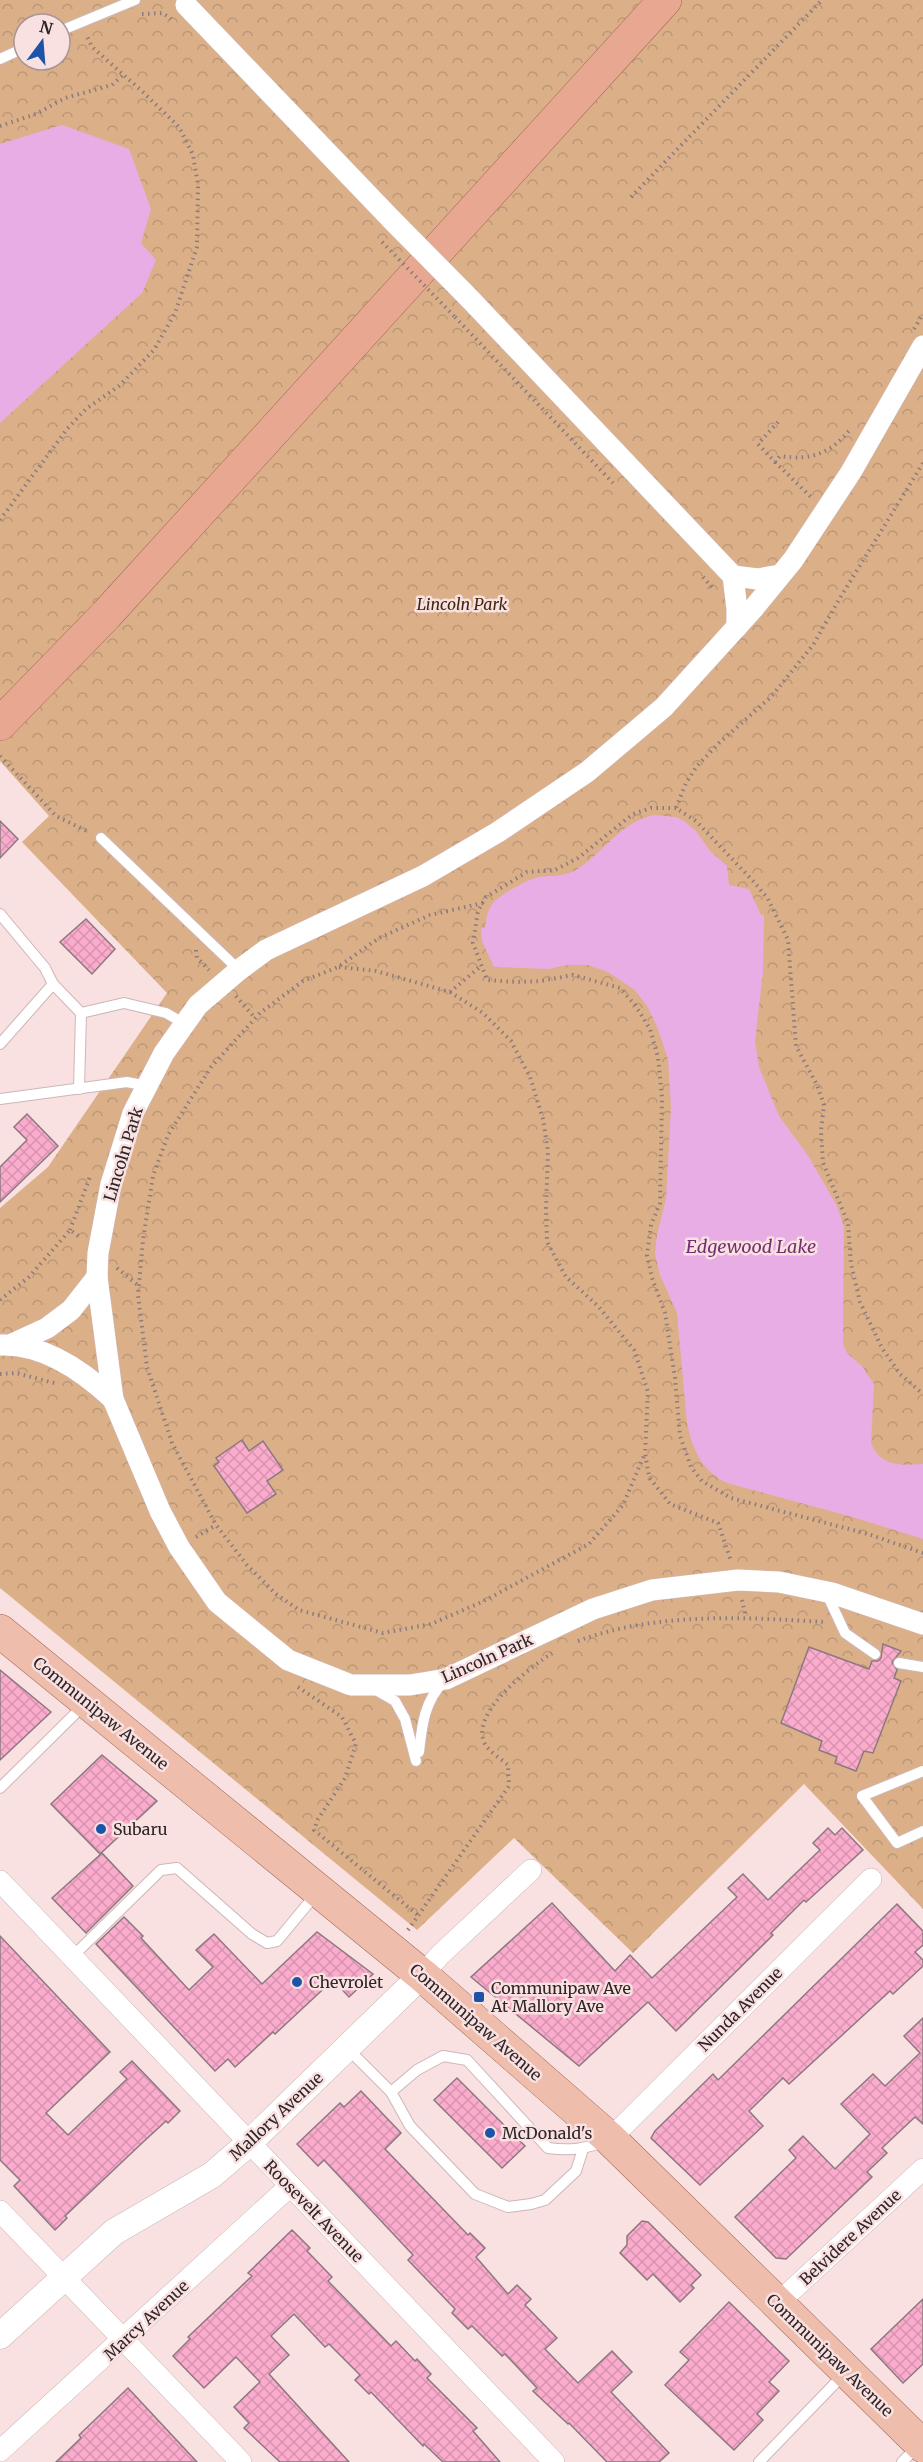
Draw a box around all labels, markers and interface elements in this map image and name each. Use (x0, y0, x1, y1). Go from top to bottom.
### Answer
north arrow (12, 12, 72, 72)
text: N (37, 16, 55, 39)
park label: Lincoln Park (417, 594, 508, 614)
street label: Lincoln Park (99, 1104, 147, 1204)
water label: Edgewood Lake (686, 1235, 816, 1258)
street label: Lincoln Park (438, 1629, 536, 1687)
street label: Communipaw Avenue (29, 1652, 173, 1774)
place label: Subaru (113, 1819, 168, 1839)
marker: Subaru (94, 1822, 108, 1836)
street label: Communipaw Avenue (406, 1959, 546, 2085)
street label: Nunda Avenue (694, 1963, 786, 2055)
place label: Chevrolet (309, 1972, 384, 1992)
marker: Chevrolet (290, 1975, 304, 1989)
place label: Communipaw Ave At Mallory Ave (490, 1978, 631, 2016)
marker: Communipaw Ave At Mallory Ave (472, 1990, 486, 2004)
street label: Mallory Avenue (225, 2068, 327, 2164)
place label: McDonald's (502, 2123, 592, 2143)
marker: McDonald's (483, 2126, 497, 2140)
street label: Roosevelt Avenue (260, 2156, 368, 2266)
street label: Belvidere Avenue (795, 2185, 905, 2289)
street label: Marcy Avenue (99, 2276, 193, 2364)
street label: Communipaw Avenue (762, 2289, 898, 2421)

